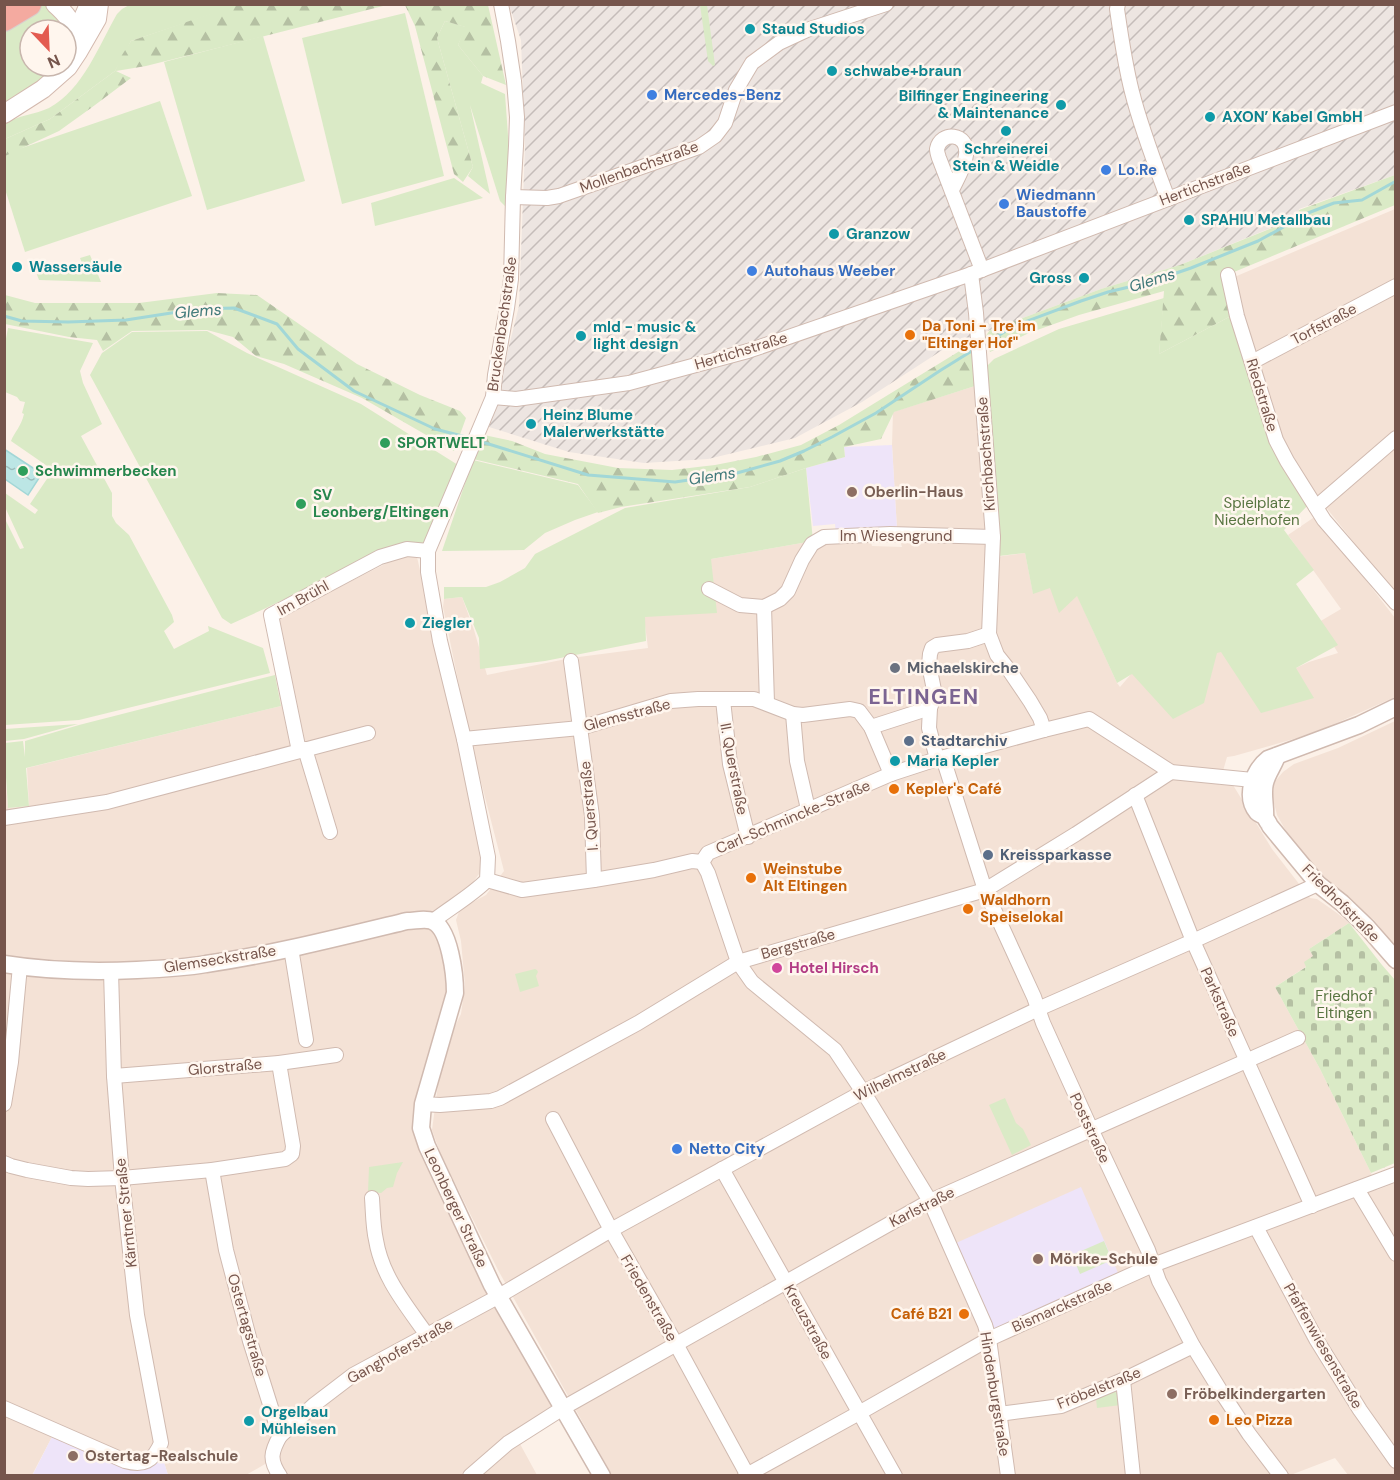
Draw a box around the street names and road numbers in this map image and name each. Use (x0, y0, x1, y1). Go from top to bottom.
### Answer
street label: Mollenbachstraße (577, 136, 701, 198)
street label: Hertichstraße (1157, 157, 1253, 211)
street label: Bruckenbachstraße (483, 255, 521, 393)
street label: Torfstraße (1288, 298, 1360, 350)
street label: Hertichstraße (692, 327, 790, 375)
street label: Riedstraße (1241, 356, 1283, 434)
street label: Kirchbachstraße (972, 396, 1000, 512)
street label: Im Wiesengrund (840, 526, 952, 546)
street label: Im Brühl (274, 576, 332, 620)
street label: Glemsstraße (581, 694, 673, 736)
street label: II. Querstraße (715, 721, 753, 817)
street label: I. Querstraße (575, 760, 603, 852)
street label: Carl-Schmincke-Straße (713, 775, 873, 859)
street label: Friedhofstraße (1298, 860, 1384, 946)
street label: Bergstraße (759, 924, 837, 964)
street label: Glemseckstraße (162, 940, 278, 978)
street label: Parkstraße (1196, 964, 1244, 1040)
street label: Wilhelmstraße (851, 1044, 949, 1106)
street label: Glorstraße (187, 1054, 263, 1080)
street label: Poststraße (1065, 1090, 1115, 1166)
street label: Leonberger Straße (420, 1145, 492, 1271)
street label: Kärntner Straße (110, 1157, 142, 1269)
street label: Karlstraße (886, 1182, 958, 1232)
street label: Friedenstraße (616, 1251, 682, 1345)
street label: Ostertagstraße (223, 1271, 271, 1379)
street label: Bismarckstraße (1009, 1275, 1115, 1337)
street label: Pfaffenwiesenstraße (1279, 1280, 1367, 1412)
street label: Kreuzstraße (779, 1281, 837, 1363)
street label: Ganghoferstraße (344, 1314, 456, 1388)
street label: Hindenburgstraße (975, 1330, 1015, 1458)
street label: Fröbelstraße (1054, 1362, 1144, 1414)

